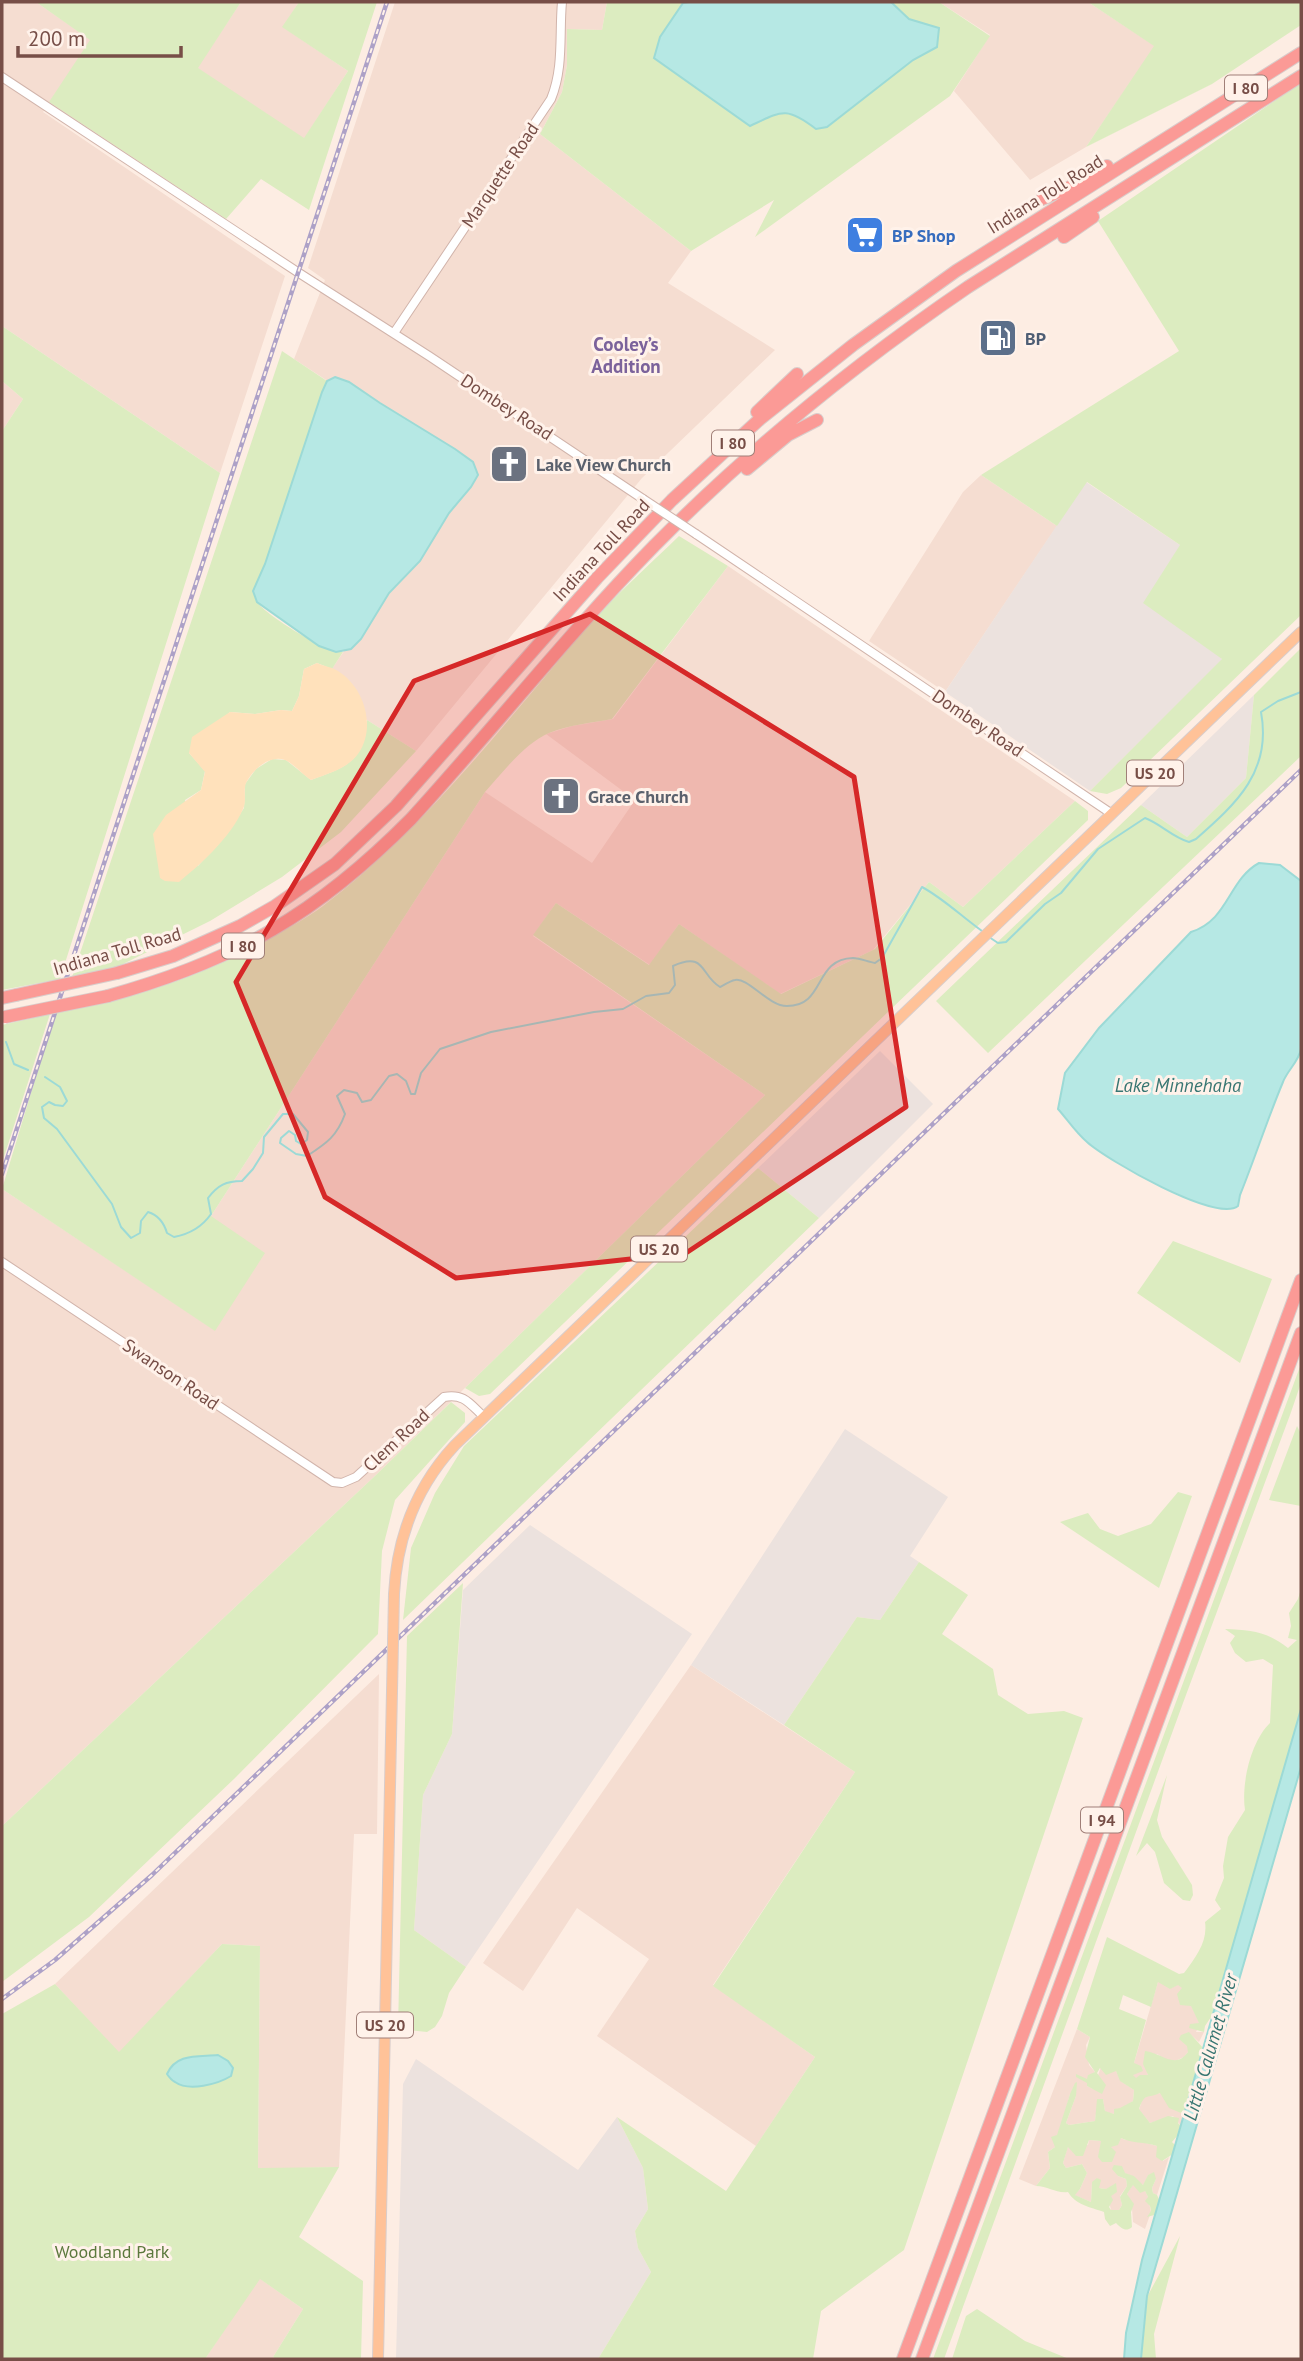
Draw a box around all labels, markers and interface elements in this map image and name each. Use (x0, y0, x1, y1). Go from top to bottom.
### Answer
scale bar (18, 14, 180, 58)
text: 200 m (28, 25, 85, 52)
road number: I 80 (1225, 76, 1267, 100)
street label: Marquette Road (456, 118, 544, 232)
street label: Indiana Toll Road (983, 149, 1107, 239)
supermarket icon: BP Shop (844, 214, 886, 256)
place label: BP Shop (892, 224, 956, 247)
fuel station icon: BP (977, 317, 1019, 359)
place label: BP (1025, 327, 1046, 350)
district label: Cooley’s Addition (591, 332, 661, 378)
street label: Dombey Road (457, 369, 557, 445)
road number: I 80 (712, 430, 754, 456)
church icon: Lake View Church (488, 443, 530, 485)
place label: Lake View Church (536, 453, 671, 476)
street label: Indiana Toll Road (547, 494, 655, 606)
street label: Dombey Road (928, 684, 1028, 762)
road number: US 20 (1127, 760, 1183, 786)
church icon: Grace Church (540, 775, 582, 817)
place label: Grace Church (588, 785, 689, 808)
street label: Indiana Toll Road (50, 922, 184, 980)
road number: I 80 (222, 934, 264, 958)
water label: Lake Minnehaha (1115, 1073, 1242, 1097)
road number: US 20 (631, 1236, 687, 1261)
street label: Swanson Road (118, 1333, 224, 1415)
street label: Clem Road (358, 1404, 434, 1476)
road number: I 94 (1081, 1808, 1123, 1832)
water label: Little Calumet River (1178, 1969, 1243, 2123)
road number: US 20 (357, 2012, 413, 2038)
park label: Woodland Park (55, 2240, 170, 2263)

